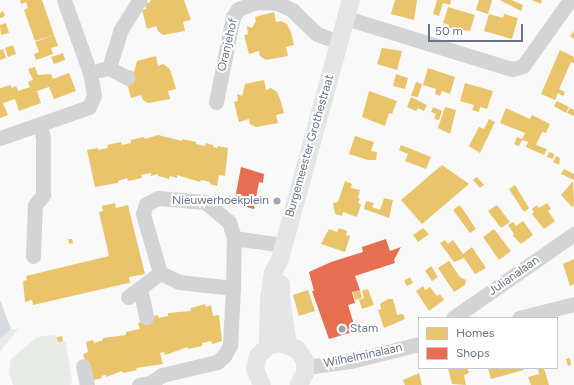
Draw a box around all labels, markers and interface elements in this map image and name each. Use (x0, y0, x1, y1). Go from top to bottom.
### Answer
scale bar (430, 16, 525, 42)
street label: Oranjehof (215, 17, 241, 73)
text: 50 m (435, 24, 463, 38)
street label: Burgemeester Grothestraat (283, 73, 337, 219)
place label: Nieuwerhoekplein (172, 194, 269, 208)
marker: Nieuwerhoekplein (272, 196, 282, 206)
street label: Julianalaan (486, 253, 542, 299)
legend (418, 317, 558, 369)
place label: Stam (350, 322, 378, 336)
marker: Stam (337, 324, 347, 334)
text: Homes (456, 326, 494, 340)
street label: Wilhelminalaan (322, 341, 404, 371)
text: Shops (456, 346, 490, 360)

